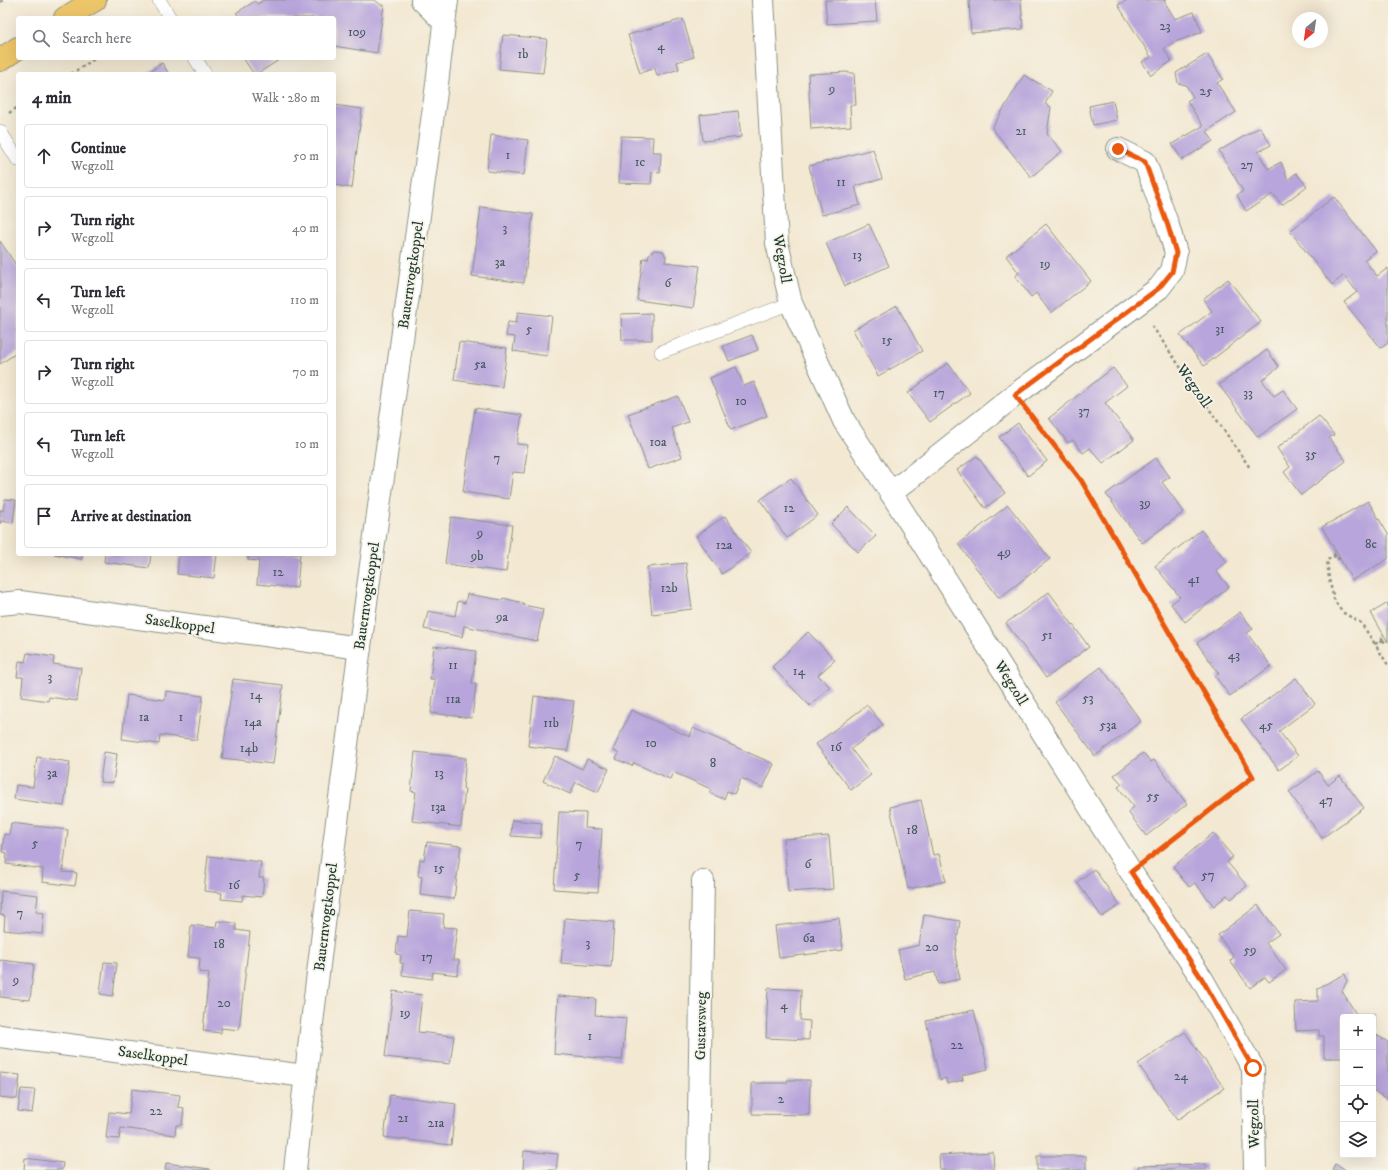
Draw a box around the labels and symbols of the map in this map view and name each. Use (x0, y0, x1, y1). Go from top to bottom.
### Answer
north arrow (1292, 12, 1328, 48)
house number: 23 (1159, 18, 1171, 34)
house number: 109 (348, 24, 366, 40)
house number: 4 (657, 38, 665, 54)
house number: 1b (518, 46, 528, 62)
house number: 9 (828, 81, 835, 97)
house number: 25 (1200, 83, 1213, 99)
house number: 21 (1015, 123, 1027, 139)
route end (1109, 140, 1127, 158)
house number: 1 (506, 147, 511, 163)
house number: 1c (635, 154, 646, 170)
house number: 27 (1241, 157, 1254, 173)
house number: 11 (836, 174, 846, 190)
street label: Bauernvogtkoppel (394, 219, 428, 330)
house number: 3 (503, 220, 508, 236)
street label: Wegzoll (768, 232, 796, 285)
house number: 13 (852, 247, 862, 263)
house number: 3a (495, 254, 506, 270)
house number: 19 (1039, 256, 1051, 272)
house number: 6 (665, 275, 673, 291)
house number: 5 (526, 321, 533, 337)
house number: 31 (1215, 321, 1225, 337)
house number: 15 (881, 332, 893, 348)
house number: 5a (474, 356, 486, 372)
street label: Wegzoll (1172, 360, 1216, 412)
house number: 17 (933, 385, 945, 401)
house number: 33 (1243, 385, 1253, 401)
house number: 10 (735, 393, 747, 409)
house number: 37 (1078, 403, 1090, 419)
house number: 10a (649, 434, 667, 450)
house number: 35 (1305, 446, 1317, 462)
house number: 7 (494, 450, 501, 466)
house number: 39 (1139, 495, 1151, 511)
house number: 12 (783, 500, 795, 516)
house number: 9 (476, 525, 483, 541)
house number: 8e (1365, 536, 1377, 552)
house number: 12a (716, 537, 733, 553)
street label: Bauernvogtkoppel (350, 540, 384, 651)
house number: 49 (997, 544, 1011, 560)
house number: 9b (470, 548, 483, 564)
house number: 12 (272, 564, 284, 580)
house number: 41 (1188, 571, 1200, 587)
house number: 12b (660, 580, 678, 596)
house number: 9a (495, 609, 508, 625)
street label: Saselkoppel (144, 610, 217, 638)
house number: 51 (1041, 627, 1053, 643)
house number: 43 (1228, 647, 1240, 663)
street label: Wegzoll (989, 656, 1032, 709)
house number: 11 (448, 657, 458, 673)
house number: 14 (793, 663, 806, 679)
house number: 3 (48, 669, 53, 685)
house number: 14 (250, 687, 263, 703)
house number: 53 (1082, 690, 1094, 706)
house number: 11a (445, 691, 461, 707)
house number: 1a (139, 709, 150, 725)
house number: 1 (179, 709, 184, 725)
house number: 14a (244, 714, 262, 730)
house number: 11b (543, 715, 559, 731)
house number: 53a (1100, 717, 1117, 733)
house number: 45 (1259, 717, 1273, 733)
house number: 10 (645, 735, 657, 751)
house number: 16 (830, 739, 843, 755)
house number: 14b (240, 740, 258, 756)
house number: 8 (710, 755, 716, 771)
house number: 3a (47, 765, 58, 781)
house number: 13 (434, 765, 444, 781)
house number: 55 (1147, 788, 1160, 804)
house number: 47 (1319, 792, 1333, 808)
house number: 13a (430, 799, 446, 815)
house number: 18 (906, 822, 918, 838)
house number: 5 (32, 835, 39, 851)
house number: 7 (576, 836, 583, 852)
house number: 6 (805, 856, 813, 872)
house number: 15 (433, 860, 445, 876)
street label: Bauernvogtkoppel (310, 861, 342, 972)
house number: 5 (574, 867, 581, 883)
house number: 57 (1201, 867, 1215, 883)
house number: 16 (228, 877, 241, 893)
house number: 7 (17, 905, 24, 921)
house number: 6a (803, 930, 816, 946)
house number: 3 (586, 935, 591, 951)
house number: 18 (213, 936, 225, 952)
house number: 20 (925, 939, 939, 955)
house number: 59 (1244, 942, 1256, 958)
house number: 17 (421, 949, 433, 965)
house number: 9 (12, 972, 19, 988)
street label: Gustavsweg (691, 991, 711, 1060)
house number: 20 (217, 995, 231, 1011)
house number: 4 (780, 997, 788, 1013)
house number: 19 (399, 1005, 411, 1021)
house number: 1 (588, 1028, 593, 1044)
house number: 22 (951, 1037, 964, 1053)
street label: Saselkoppel (117, 1042, 190, 1070)
route start (1244, 1059, 1262, 1077)
house number: 24 (1174, 1068, 1188, 1084)
house number: 2 (778, 1091, 785, 1107)
street label: Wegzoll (1244, 1099, 1264, 1150)
house number: 22 (150, 1103, 163, 1119)
house number: 21 (397, 1110, 409, 1126)
house number: 21a (428, 1115, 445, 1131)

